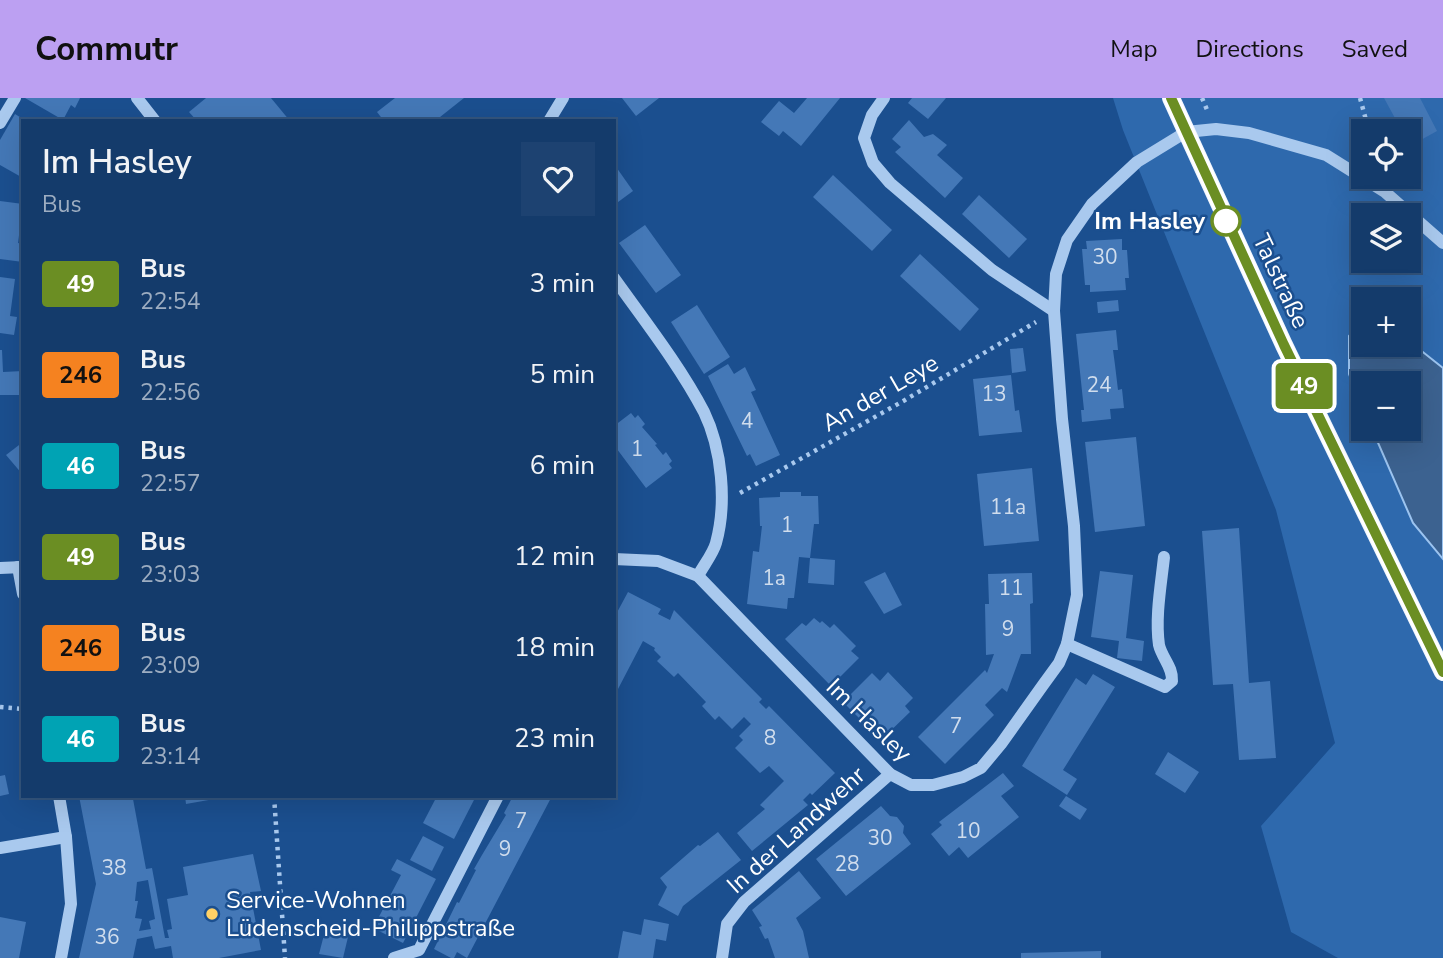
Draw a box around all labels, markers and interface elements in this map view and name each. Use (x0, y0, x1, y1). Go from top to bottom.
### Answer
text: Commutr (35, 27, 178, 72)
text: Map (1110, 33, 1157, 65)
text: Directions (1195, 33, 1304, 65)
text: Saved (1342, 33, 1408, 65)
map controls (1351, 119, 1421, 441)
button: locate (1351, 119, 1421, 189)
text: Im Hasley (42, 140, 192, 185)
button: heart (521, 142, 595, 216)
text: Bus (42, 189, 82, 220)
button: layers (1351, 203, 1421, 273)
place label: Im Hasley (1094, 205, 1205, 237)
marker: Im Hasley (1211, 206, 1241, 236)
street label: Talstraße (1245, 229, 1317, 333)
house number: 30 (1092, 243, 1118, 271)
text: Bus (140, 251, 186, 286)
text: 3 min (530, 266, 595, 301)
text: 49 (66, 268, 95, 300)
text: 22:54 (140, 286, 200, 317)
button: + (1351, 287, 1421, 357)
text: Bus (140, 342, 186, 377)
street label: An der Leye (816, 347, 944, 439)
text: 5 min (530, 357, 595, 392)
text: 246 (59, 359, 102, 391)
line badge: 49 (1272, 363, 1336, 409)
text: 49 (1290, 370, 1318, 402)
house number: 24 (1086, 371, 1112, 399)
button: − (1351, 371, 1421, 441)
text: 22:56 (140, 377, 200, 408)
house number: 13 (981, 380, 1007, 408)
house number: 4 (741, 407, 753, 435)
text: Bus (140, 433, 186, 468)
house number: 1 (631, 435, 643, 463)
text: 6 min (530, 448, 595, 483)
text: 46 (66, 450, 95, 482)
text: 22:57 (140, 468, 200, 499)
house number: 11a (990, 493, 1026, 521)
house number: 1 (781, 511, 793, 539)
text: Bus (140, 524, 186, 559)
text: 12 min (514, 539, 595, 574)
text: 49 (66, 541, 95, 573)
text: 23:03 (140, 559, 200, 590)
house number: 1a (762, 564, 786, 592)
house number: 11 (998, 574, 1024, 602)
text: Bus (140, 615, 186, 650)
house number: 9 (1002, 615, 1014, 643)
text: 18 min (514, 630, 595, 665)
text: 246 (59, 632, 102, 664)
text: 23:09 (140, 650, 200, 681)
street label: Im Hasley (819, 671, 919, 769)
text: Bus (140, 706, 186, 741)
house number: 7 (950, 712, 962, 740)
text: 23 min (514, 721, 595, 756)
text: 46 (66, 723, 95, 755)
house number: 8 (764, 724, 776, 752)
text: 23:14 (140, 741, 200, 772)
street label: In der Landwehr (720, 759, 872, 901)
house number: 7 (515, 807, 527, 835)
house number: 10 (955, 817, 981, 845)
house number: 30 (867, 824, 893, 852)
house number: 9 (499, 835, 511, 863)
house number: 28 (834, 850, 860, 878)
house number: 38 (101, 854, 127, 882)
place label: Service-Wohnen Lüdenscheid-Philippstraße (226, 884, 515, 944)
marker: Service-Wohnen Lüdenscheid-Philippstraße (204, 906, 220, 922)
house number: 36 (94, 923, 120, 951)

